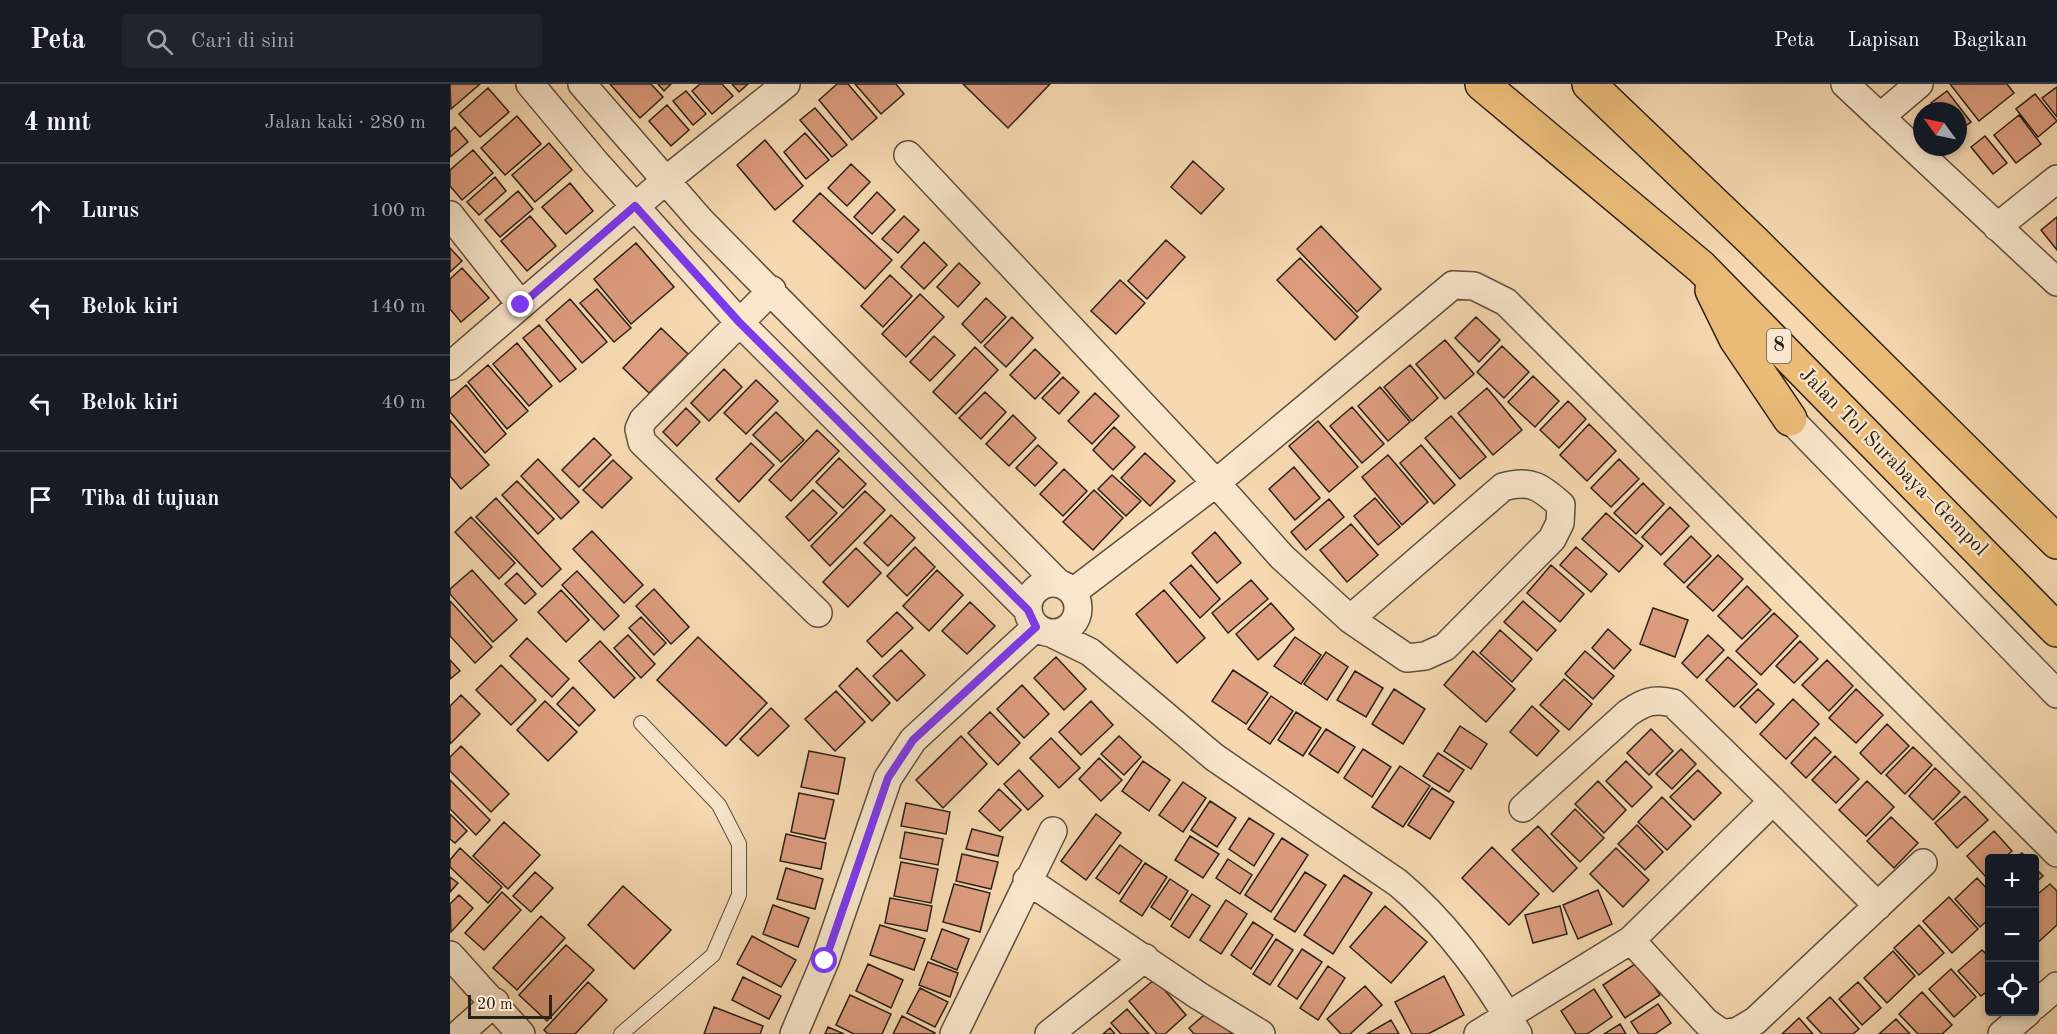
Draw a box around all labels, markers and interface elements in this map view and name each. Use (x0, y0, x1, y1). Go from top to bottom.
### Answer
search box (122, 14, 542, 68)
icon: search (143, 25, 176, 58)
text: Peta (30, 27, 86, 55)
text: Cari di sini (191, 30, 294, 52)
text: Peta (1774, 30, 1815, 51)
text: Lapisan (1848, 30, 1919, 51)
text: Bagikan (1952, 30, 2027, 51)
north arrow (1913, 102, 1967, 156)
text: 4 mnt (24, 110, 91, 136)
text: Jalan kaki · 280 m (264, 113, 426, 133)
icon: ahead (24, 195, 57, 228)
text: Lurus (81, 200, 139, 222)
text: 100 m (370, 201, 426, 221)
icon: left (24, 291, 57, 324)
route end (507, 291, 533, 317)
text: Belok kiri (81, 296, 178, 318)
text: 140 m (370, 297, 426, 317)
road number: 8 (1767, 329, 1791, 363)
street label: Jalan Tol Surabaya–Gempol (1795, 364, 1991, 560)
icon: left (24, 387, 57, 420)
text: Belok kiri (81, 392, 178, 414)
text: 40 m (381, 393, 426, 413)
icon: arrive (24, 483, 57, 516)
text: Tiba di tujuan (81, 488, 219, 510)
map controls (1985, 854, 2039, 1016)
button: + (1985, 854, 2039, 908)
button: − (1985, 908, 2039, 962)
route start (811, 947, 837, 973)
button: locate (1985, 962, 2039, 1016)
scale bar (468, 992, 552, 1020)
text: 20 m (477, 997, 513, 1013)

